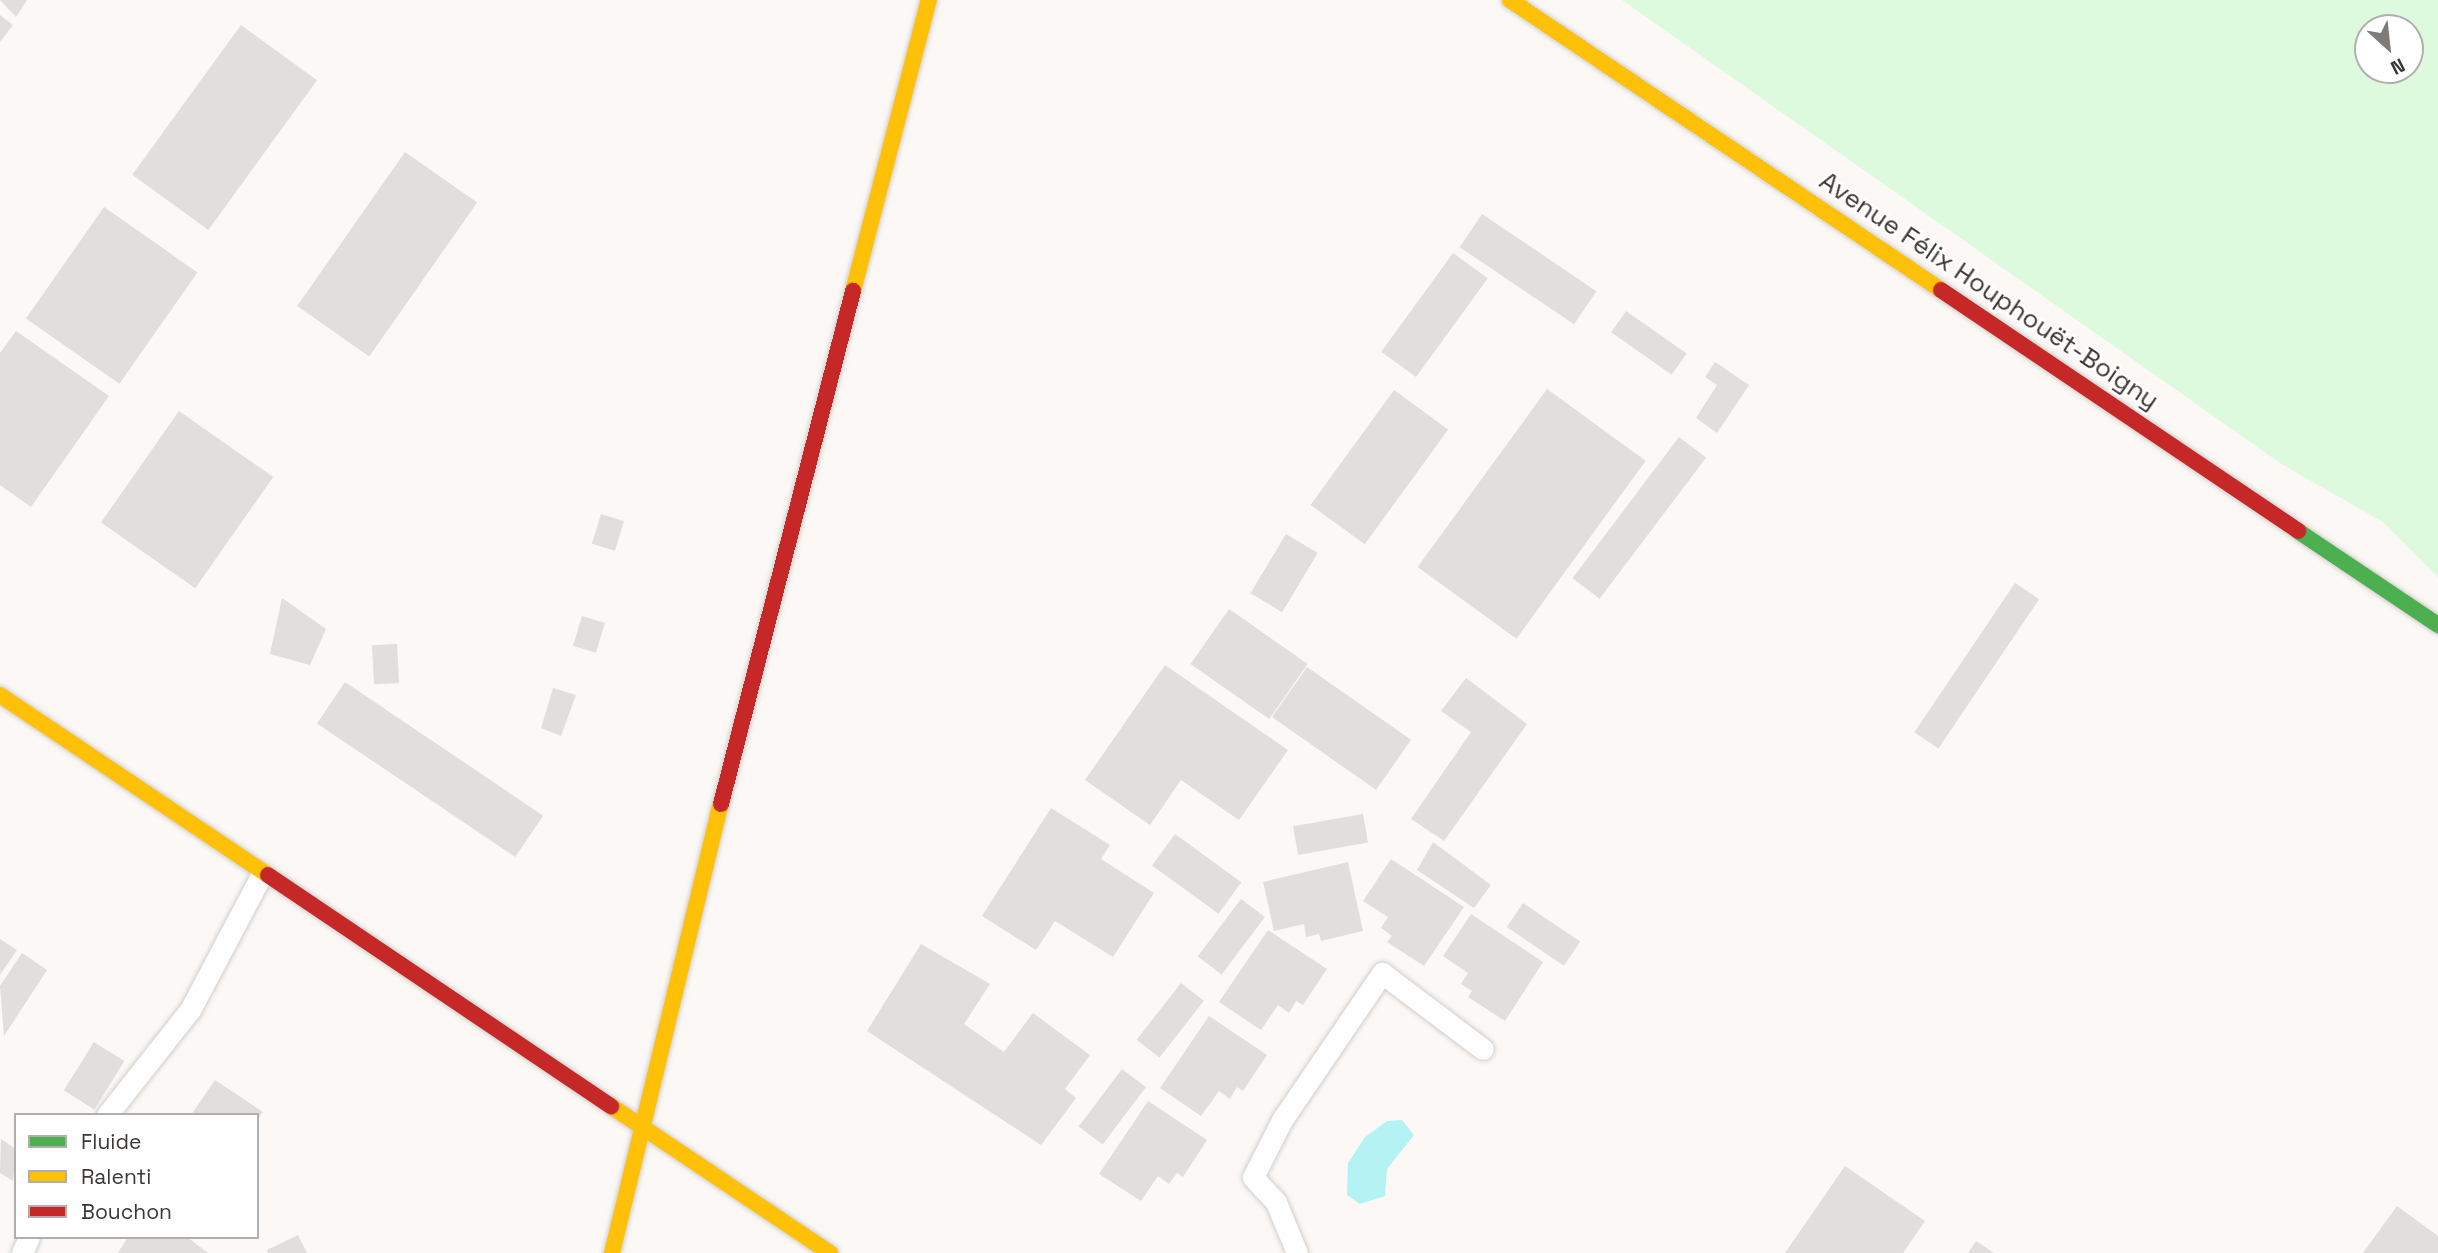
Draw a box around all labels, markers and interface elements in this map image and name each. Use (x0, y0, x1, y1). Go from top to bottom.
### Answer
north arrow (2354, 14, 2424, 84)
text: N (2387, 52, 2409, 80)
street label: Avenue Félix Houphouët-Boigny (1813, 166, 2165, 416)
legend (14, 1113, 259, 1239)
text: Fluide (81, 1128, 141, 1155)
text: Ralenti (81, 1163, 151, 1190)
text: Bouchon (81, 1198, 172, 1225)

